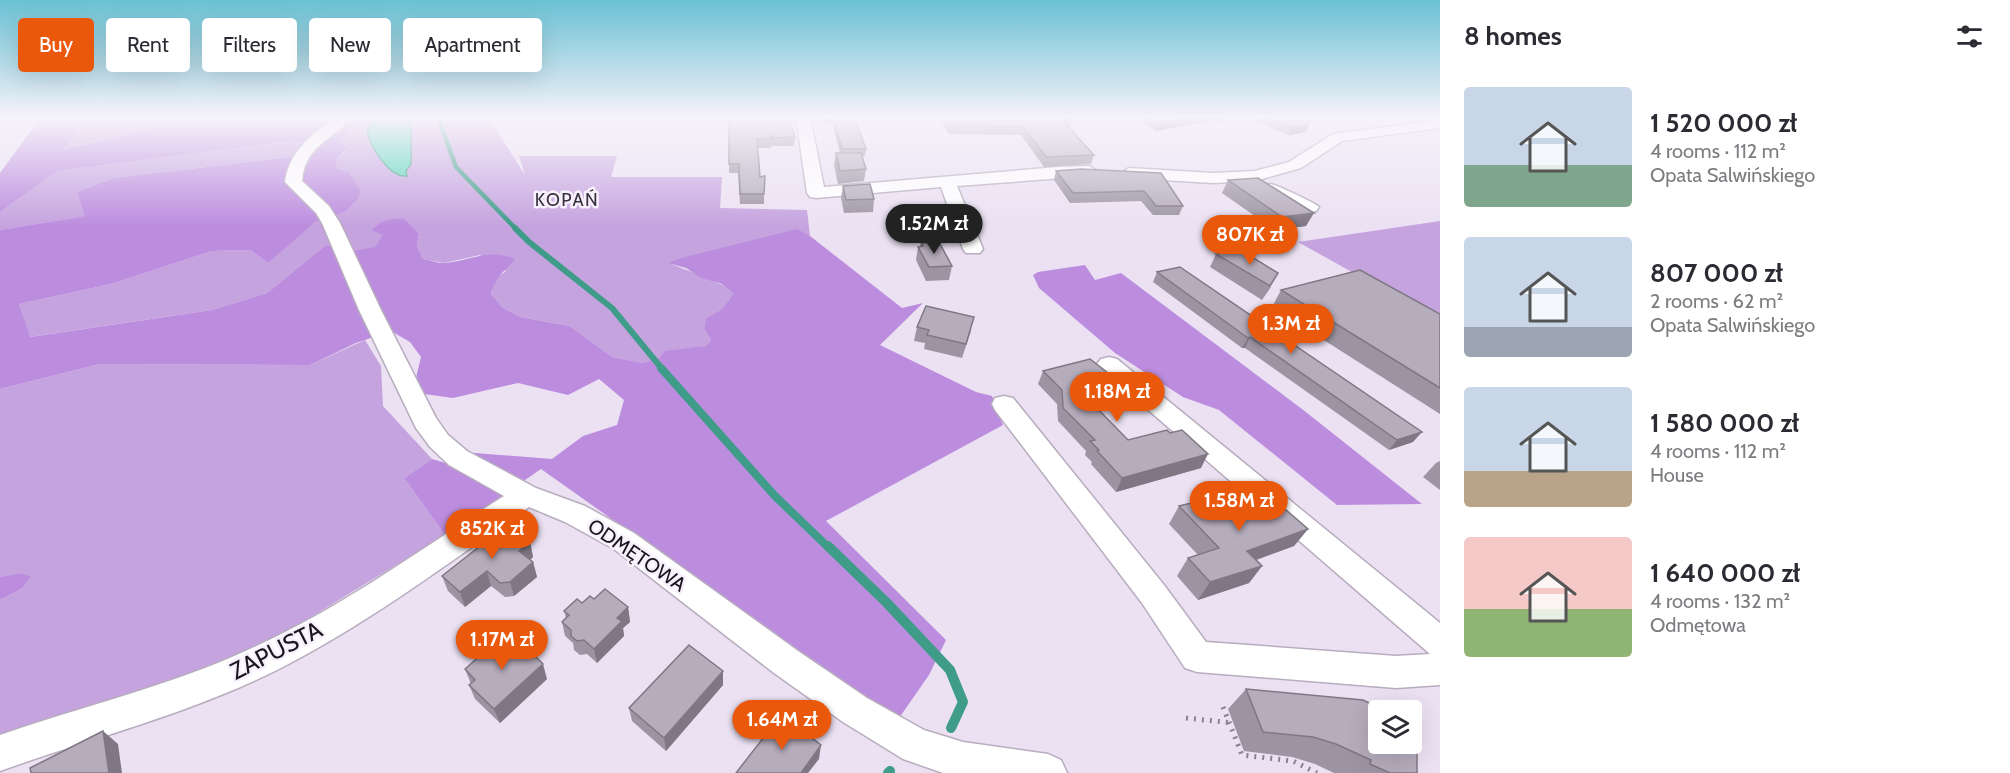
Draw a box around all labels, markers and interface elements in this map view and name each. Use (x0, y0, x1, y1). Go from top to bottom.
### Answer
chip: Buy (18, 18, 94, 72)
chip: Rent (106, 18, 190, 72)
chip: Filters (202, 18, 297, 72)
chip: New (309, 18, 391, 72)
chip: Apartment (403, 18, 542, 72)
text: 8 homes (1464, 20, 1562, 52)
icon: filters (1953, 20, 1986, 53)
text: 1 520 000 zł (1650, 107, 1797, 139)
icon: home (1512, 111, 1584, 183)
text: 4 rooms · 112 m² (1650, 139, 1786, 163)
text: Opata Salwińskiego (1650, 163, 1815, 187)
district label: KOPAŃ (535, 189, 599, 211)
pin: 1.52M zł (872, 204, 996, 255)
text: 1.52M zł (900, 211, 968, 235)
pin: 807K zł (1195, 215, 1305, 266)
text: 807K zł (1216, 222, 1284, 246)
text: 807 000 zł (1650, 257, 1783, 289)
icon: home (1512, 261, 1584, 333)
text: 2 rooms · 62 m² (1650, 289, 1783, 313)
pin: 1.3M zł (1236, 304, 1346, 355)
text: 1.3M zł (1262, 311, 1320, 335)
text: Opata Salwińskiego (1650, 313, 1815, 337)
pin: 1.18M zł (1055, 372, 1179, 423)
text: 1.18M zł (1084, 379, 1150, 403)
text: 1 580 000 zł (1650, 407, 1799, 439)
icon: home (1512, 411, 1584, 483)
text: 4 rooms · 112 m² (1650, 439, 1786, 463)
text: House (1650, 463, 1704, 487)
pin: 1.58M zł (1177, 481, 1301, 532)
text: 1.58M zł (1204, 488, 1274, 512)
pin: 852K zł (437, 509, 547, 560)
street label: ODMĘTOWA (583, 513, 691, 597)
text: 852K zł (459, 516, 525, 540)
text: 1 640 000 zł (1650, 557, 1800, 589)
icon: home (1512, 561, 1584, 633)
text: 4 rooms · 132 m² (1650, 589, 1790, 613)
text: Odmętowa (1650, 613, 1746, 637)
street label: ZAPUSTA (225, 614, 327, 685)
pin: 1.17M zł (440, 620, 564, 671)
text: 1.17M zł (470, 627, 534, 651)
pin: 1.64M zł (720, 700, 844, 751)
map controls (1368, 700, 1422, 754)
button: layers (1368, 700, 1422, 754)
text: 1.64M zł (746, 707, 818, 731)

